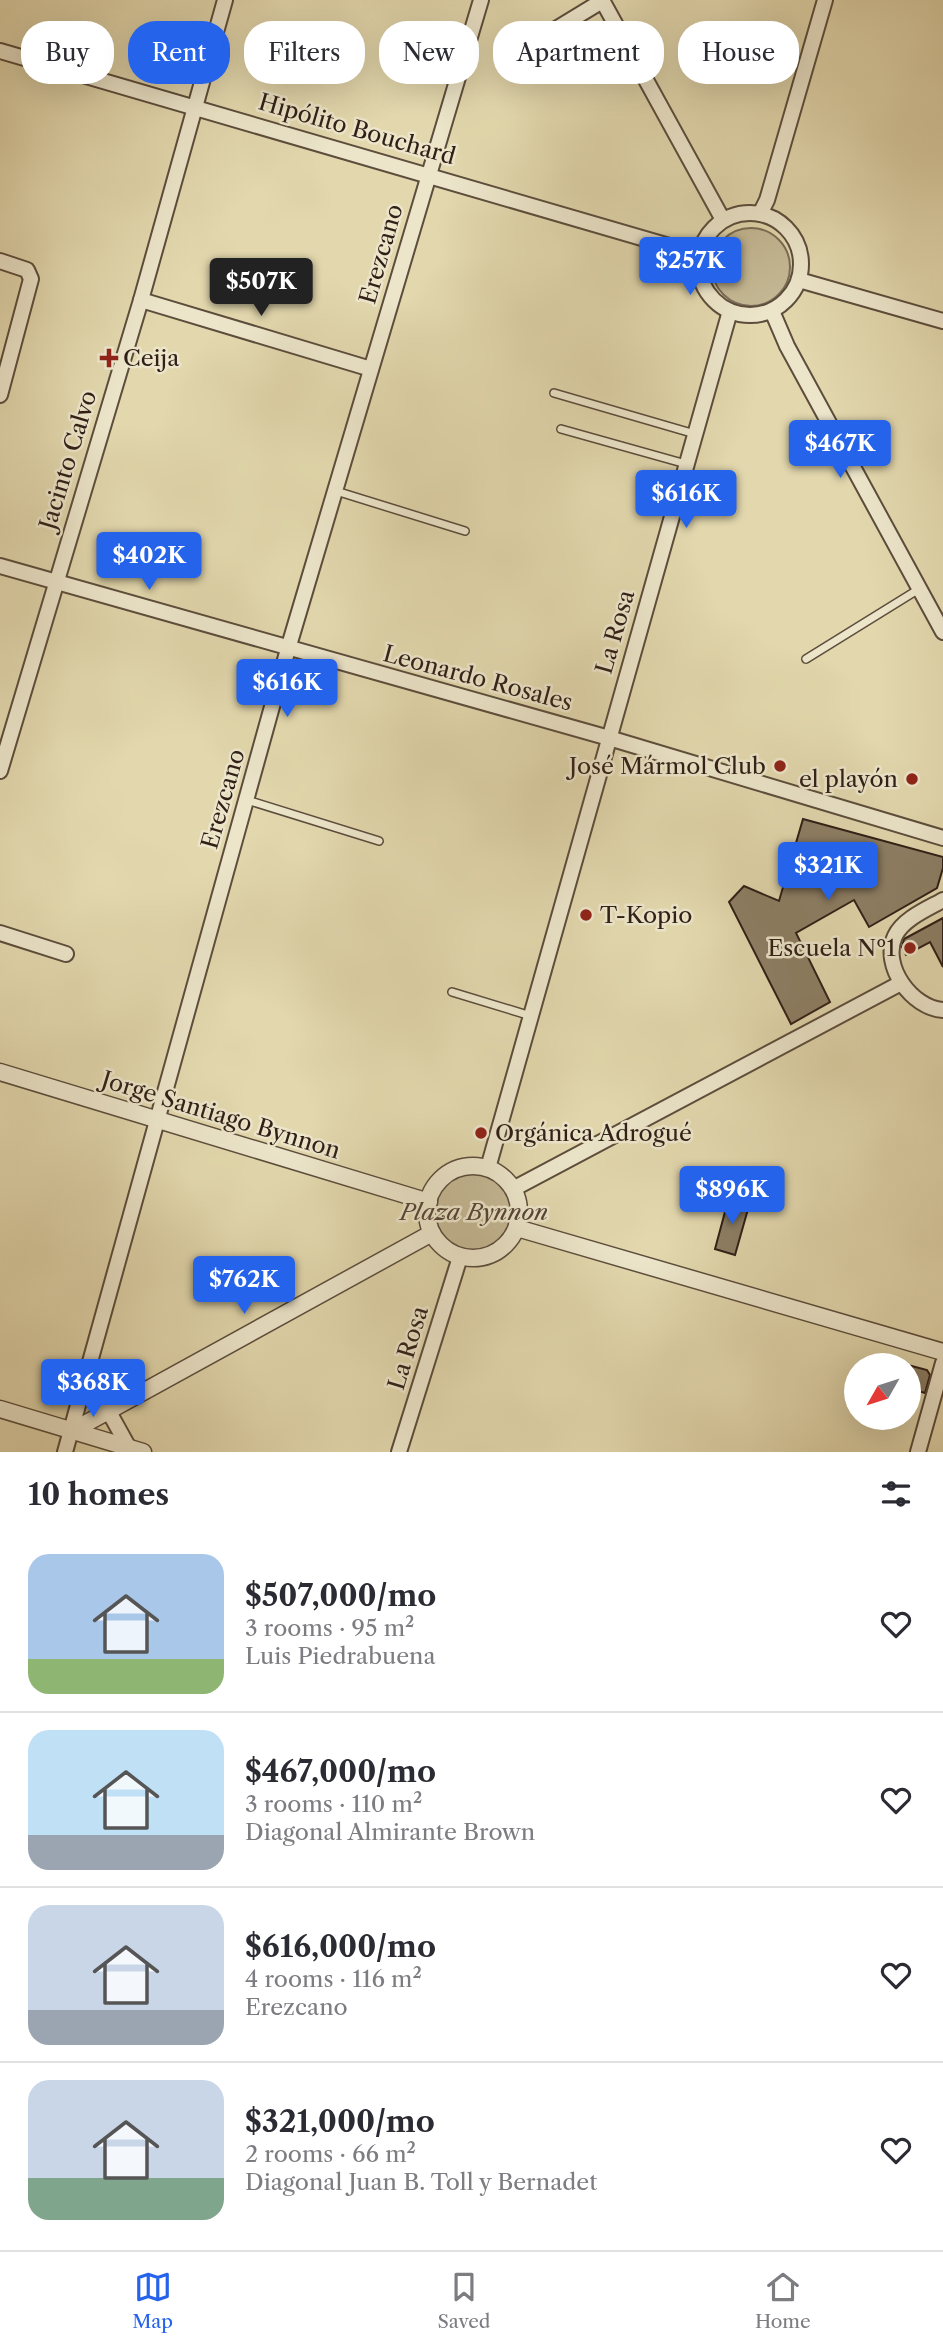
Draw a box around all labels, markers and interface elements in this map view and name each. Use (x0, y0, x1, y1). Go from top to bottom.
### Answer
chip: Buy (21, 21, 114, 84)
chip: Rent (128, 21, 230, 84)
chip: Filters (244, 21, 365, 84)
chip: New (379, 21, 479, 84)
chip: Apartment (493, 21, 664, 84)
chip: House (678, 21, 799, 84)
street label: Hipólito Bouchard (255, 87, 459, 171)
street label: Erezcano (353, 201, 409, 307)
pin: $257K (641, 238, 739, 297)
text: $257K (655, 246, 725, 274)
pin: $507K (212, 258, 310, 318)
text: $507K (226, 267, 296, 295)
place label: Ceija (123, 344, 180, 372)
marker: Ceija (101, 350, 117, 366)
street label: Jacinto Calvo (33, 387, 102, 536)
pin: $467K (791, 420, 889, 480)
text: $467K (805, 429, 875, 457)
pin: $616K (637, 470, 735, 530)
text: $616K (651, 479, 721, 507)
pin: $402K (100, 532, 198, 592)
text: $402K (112, 541, 186, 569)
street label: La Rosa (590, 586, 641, 677)
street label: Leonardo Rosales (380, 639, 576, 717)
pin: $616K (238, 660, 336, 719)
text: $616K (252, 668, 322, 696)
street label: Erezcano (195, 746, 251, 852)
place label: José Mármol Club (566, 752, 766, 780)
marker: José Mármol Club (772, 758, 788, 774)
place label: el playón (799, 765, 898, 793)
marker: el playón (904, 771, 920, 787)
pin: $321K (779, 842, 877, 902)
text: $321K (794, 851, 862, 879)
place label: T-Kopio (600, 901, 692, 929)
marker: T-Kopio (578, 907, 594, 923)
place label: Escuela Nº1 (768, 934, 896, 962)
marker: Escuela Nº1 (902, 940, 918, 956)
street label: Jorge Santiago Bynnon (95, 1064, 344, 1165)
place label: Orgánica Adrogué (495, 1119, 692, 1147)
marker: Orgánica Adrogué (473, 1125, 489, 1141)
pin: $896K (683, 1166, 781, 1226)
text: $896K (696, 1175, 768, 1203)
park label: Plaza Bynnon (398, 1198, 548, 1226)
pin: $762K (195, 1256, 293, 1316)
text: $762K (209, 1265, 279, 1293)
street label: La Rosa (382, 1302, 434, 1393)
north arrow (844, 1353, 920, 1430)
map controls (844, 1353, 921, 1430)
pin: $368K (44, 1360, 142, 1419)
text: $368K (57, 1368, 129, 1396)
icon: filters (877, 1475, 915, 1513)
text: 10 homes (28, 1476, 169, 1513)
text: $507,000/mo (245, 1577, 436, 1614)
icon: home (84, 1582, 168, 1666)
icon: heart (877, 1605, 915, 1643)
text: 3 rooms · 95 m² (245, 1614, 414, 1642)
text: Luis Piedrabuena (245, 1642, 436, 1670)
text: $467,000/mo (245, 1753, 436, 1790)
icon: home (84, 1758, 168, 1842)
icon: heart (877, 1781, 915, 1819)
text: 3 rooms · 110 m² (245, 1790, 422, 1818)
text: Diagonal Almirante Brown (245, 1818, 535, 1846)
text: $616,000/mo (245, 1928, 436, 1965)
icon: home (84, 1933, 168, 2017)
icon: heart (877, 1956, 915, 1994)
text: 4 rooms · 116 m² (245, 1965, 422, 1993)
text: Erezcano (245, 1993, 348, 2021)
text: $321,000/mo (245, 2103, 435, 2140)
icon: home (84, 2108, 168, 2192)
icon: heart (877, 2131, 915, 2169)
text: 2 rooms · 66 m² (245, 2140, 416, 2168)
text: Diagonal Juan B. Toll y Bernadet (245, 2168, 597, 2196)
tab: Map (132, 2268, 173, 2333)
tab: Saved (438, 2268, 490, 2333)
tab: Home (755, 2268, 811, 2333)

